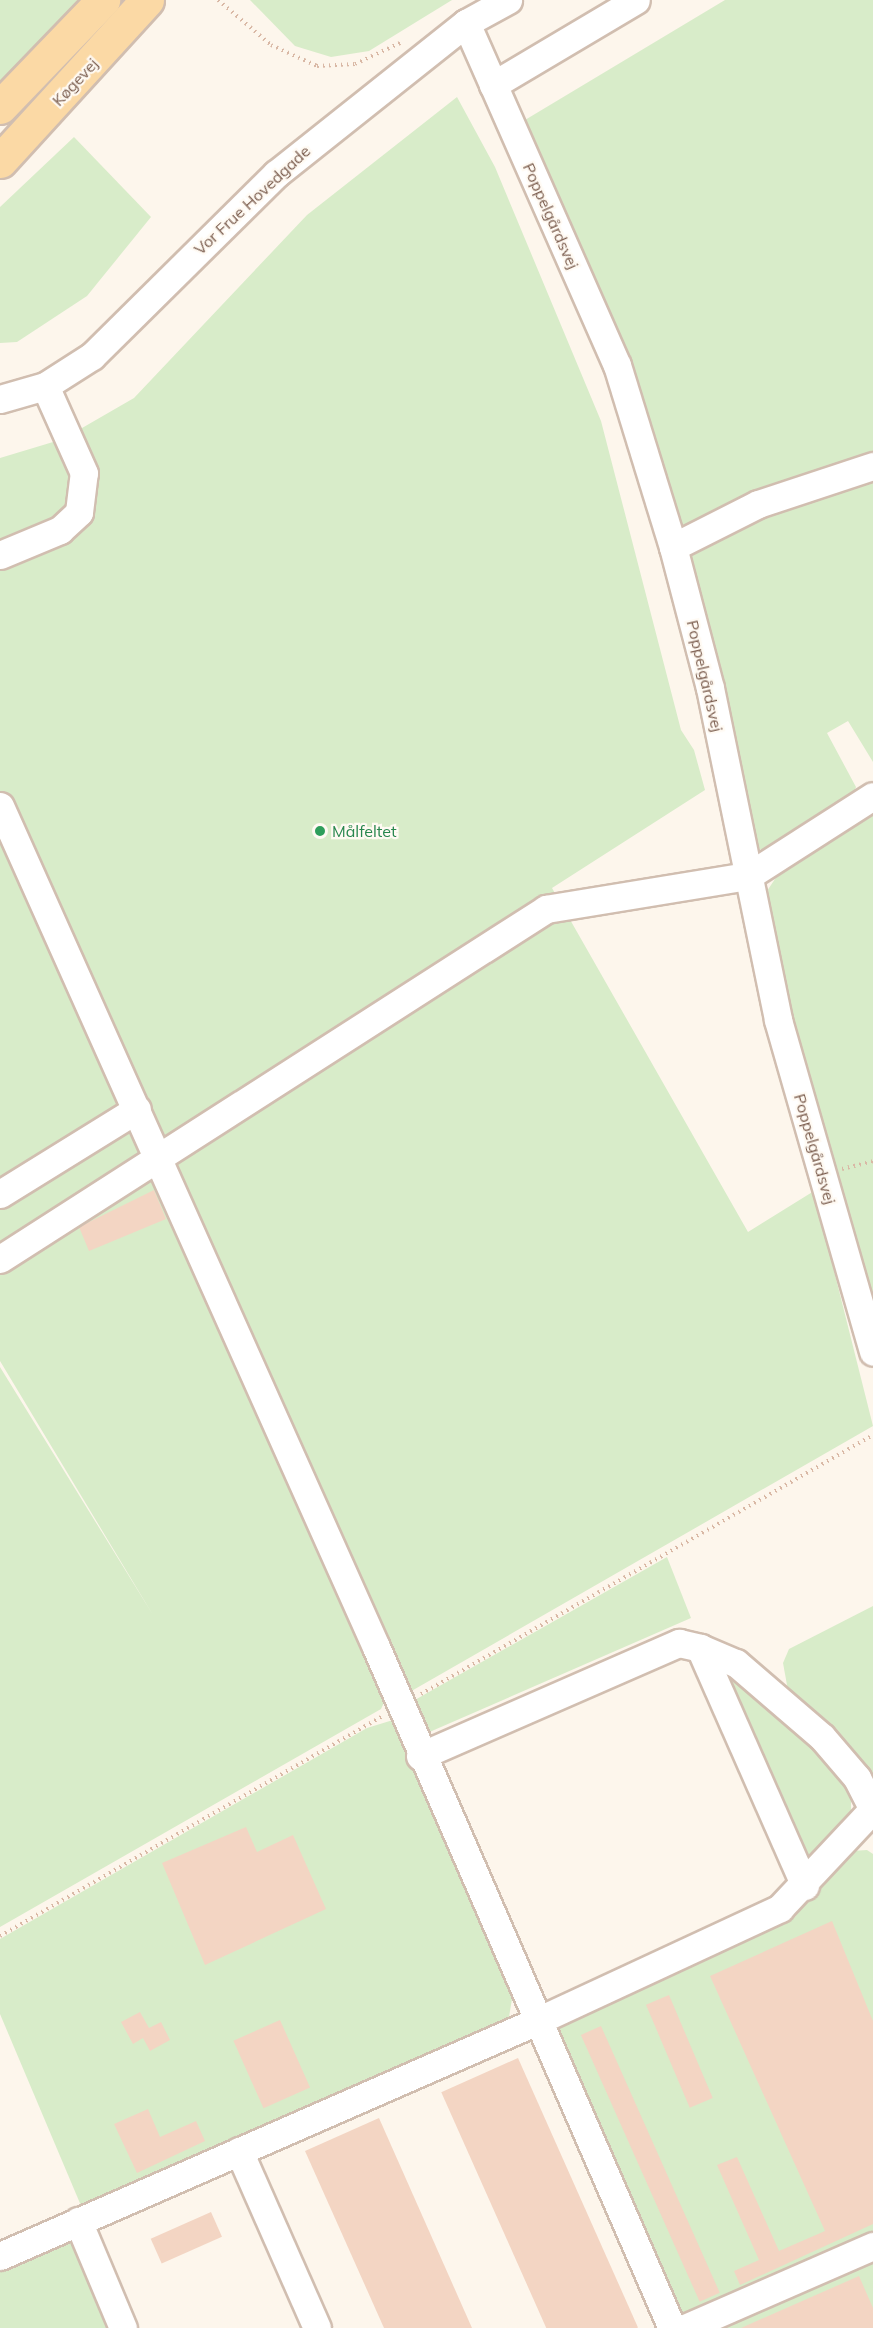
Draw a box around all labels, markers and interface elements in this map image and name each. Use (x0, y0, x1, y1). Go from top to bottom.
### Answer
street label: Køgevej (48, 54, 102, 110)
street label: Vor Frue Hovedgade (190, 141, 314, 259)
street label: Poppelgårdsvej (519, 160, 583, 272)
street label: Poppelgårdsvej (683, 618, 727, 734)
place label: Målfeltet (332, 821, 397, 841)
marker: Målfeltet (313, 824, 327, 838)
street label: Poppelgårdsvej (790, 1092, 840, 1206)

